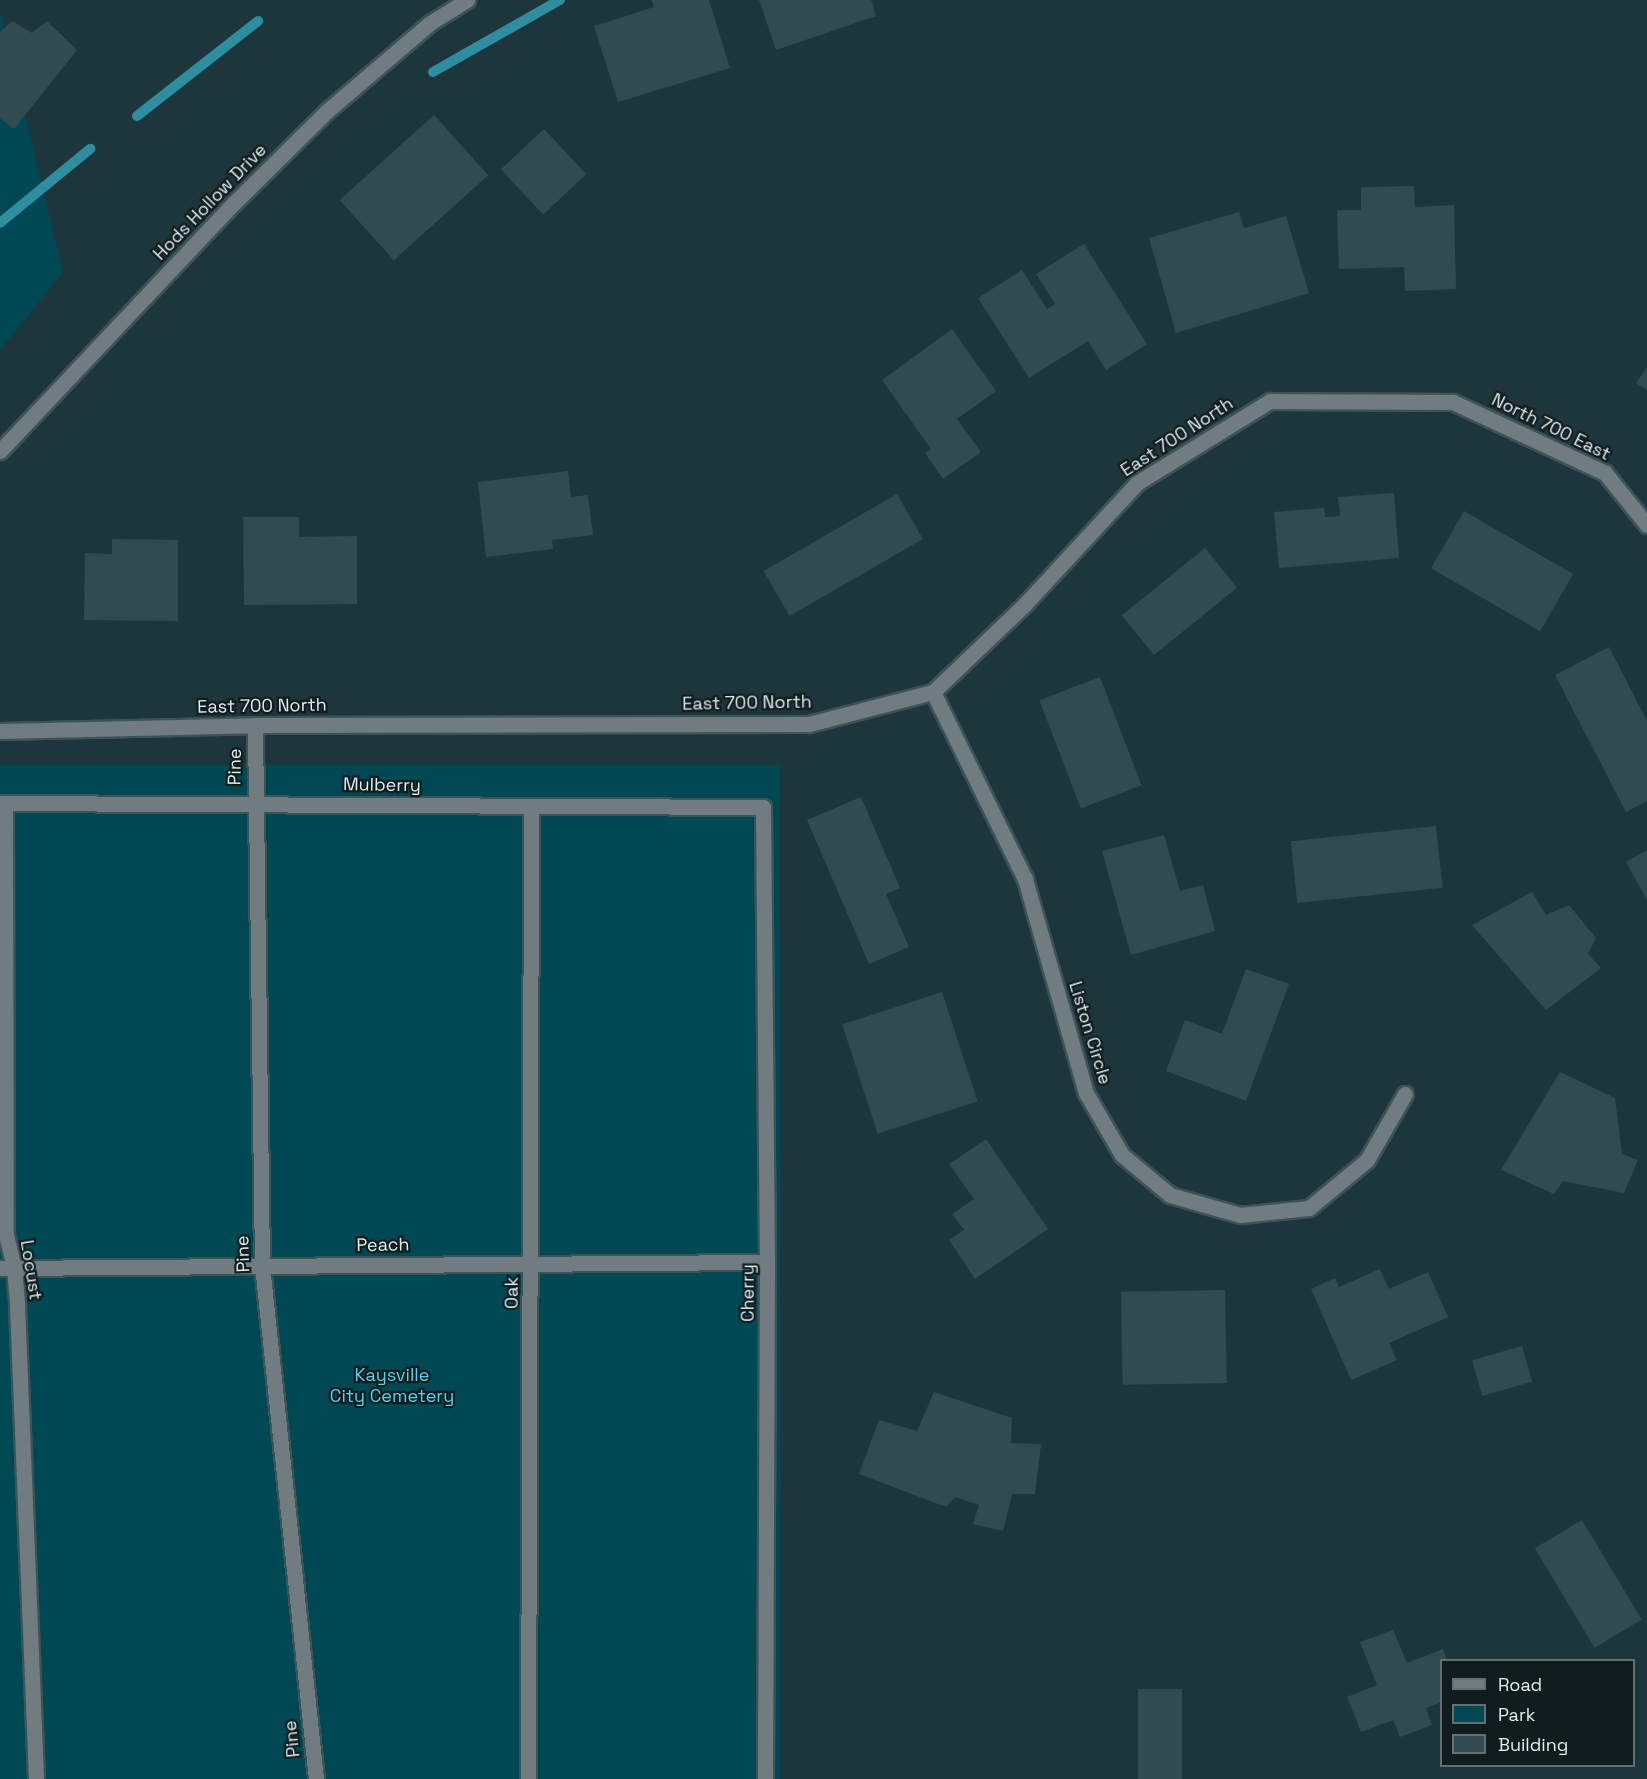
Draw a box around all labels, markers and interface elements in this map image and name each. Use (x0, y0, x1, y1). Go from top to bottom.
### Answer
street label: Hods Hollow Drive (149, 139, 271, 265)
street label: North 700 East (1488, 389, 1614, 465)
street label: East 700 North (1117, 393, 1237, 481)
street label: East 700 North (682, 691, 812, 715)
street label: East 700 North (197, 694, 327, 718)
street label: Pine (224, 748, 246, 786)
street label: Mulberry (343, 774, 421, 796)
street label: Liston Circle (1064, 979, 1116, 1087)
street label: Peach (356, 1234, 410, 1256)
street label: Pine (232, 1235, 254, 1273)
street label: Locust (16, 1239, 46, 1301)
street label: Cherry (737, 1264, 759, 1322)
street label: Oak (501, 1277, 523, 1309)
park label: Kaysville City Cemetery (330, 1365, 454, 1408)
legend (1440, 1659, 1635, 1767)
text: Road (1498, 1673, 1542, 1696)
text: Park (1498, 1703, 1535, 1726)
street label: Pine (279, 1720, 305, 1758)
text: Building (1498, 1733, 1568, 1756)

